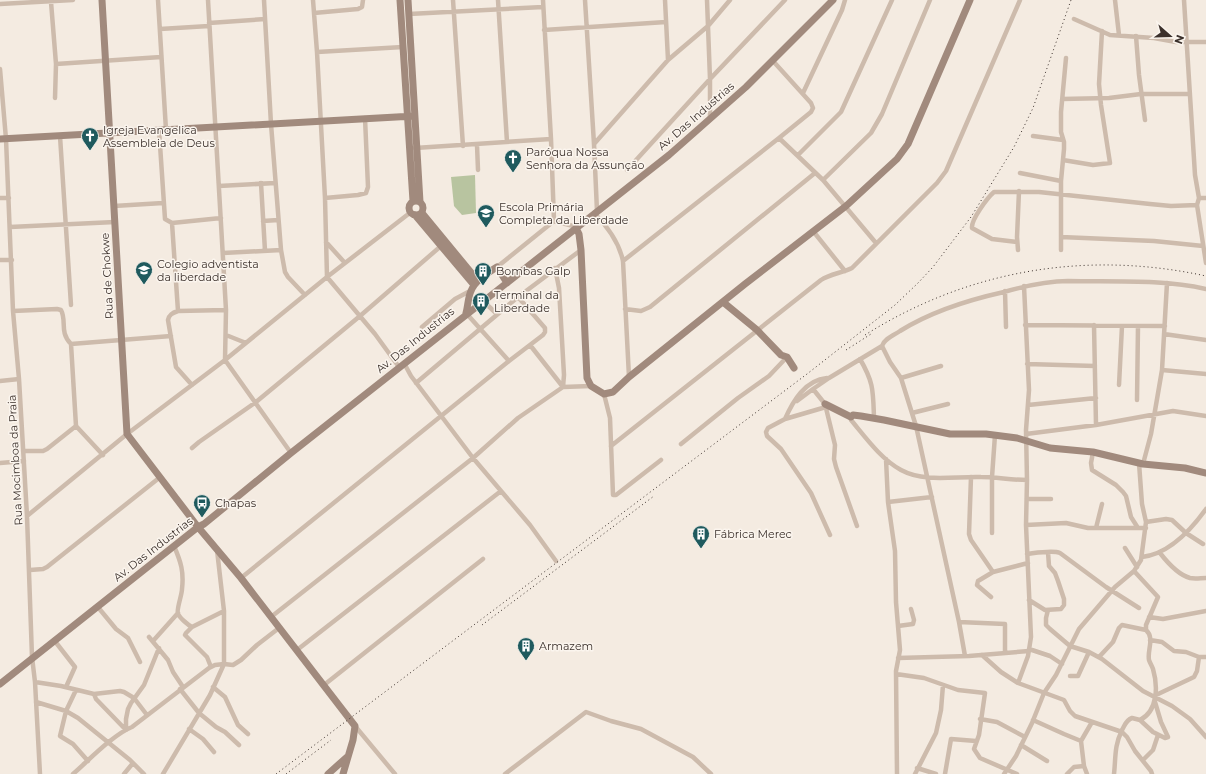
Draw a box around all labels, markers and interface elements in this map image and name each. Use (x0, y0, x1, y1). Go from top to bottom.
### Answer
north arrow (1150, 16, 1190, 56)
text: N (1171, 33, 1187, 46)
street label: Av. Das Industrias (655, 79, 738, 153)
place label: Igreja Evangelica Assembleia de Deus (103, 123, 215, 150)
church icon: Igreja Evangelica Assembleia de Deus (80, 126, 100, 151)
place label: Paróqua Nossa Senhora da Assunção (526, 145, 644, 172)
church icon: Paróqua Nossa Senhora da Assunção (503, 148, 523, 173)
place label: Escola Primária Completa da Liberdade (499, 200, 629, 227)
school or university icon: Escola Primária Completa da Liberdade (476, 203, 496, 228)
street label: Rua de Chokwe (98, 232, 116, 319)
place label: Colegio adventista da liberdade (157, 257, 259, 284)
school or university icon: Colegio adventista da liberdade (134, 260, 154, 285)
building icon: Bombas Galp (473, 261, 493, 286)
place label: Bombas Galp (496, 264, 570, 278)
place label: Terminal da Liberdade (494, 288, 559, 315)
building icon: Terminal da Liberdade (471, 291, 491, 316)
street label: Av. Das Industrias (373, 304, 458, 376)
street label: Rua Mocimboa da Praia (5, 394, 25, 526)
bus stop icon: Chapas (192, 493, 212, 518)
place label: Chapas (215, 496, 257, 510)
street label: Av. Das Industrias (111, 513, 196, 584)
building icon: Fábrica Merec (691, 524, 711, 549)
place label: Fábrica Merec (714, 527, 792, 541)
building icon: Armazem (516, 636, 536, 661)
place label: Armazem (539, 639, 593, 653)

